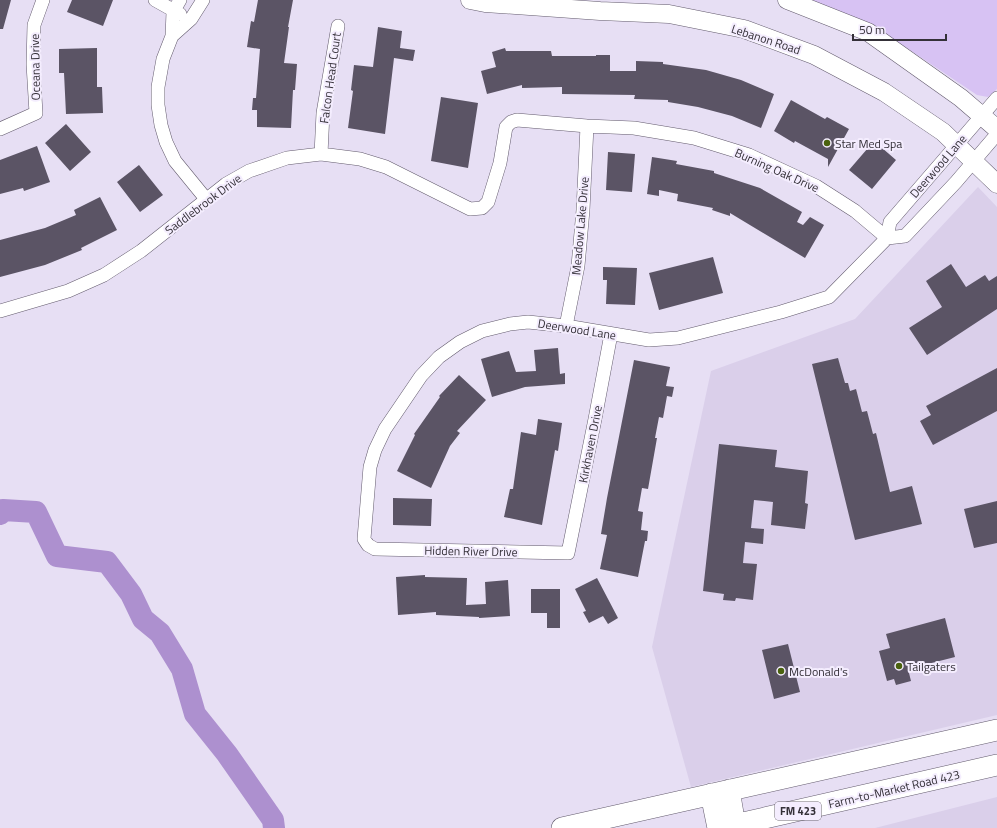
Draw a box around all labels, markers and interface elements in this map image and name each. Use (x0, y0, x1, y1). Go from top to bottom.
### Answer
scale bar (853, 16, 946, 42)
street label: Lebanon Road (729, 19, 803, 59)
text: 50 m (859, 20, 885, 39)
street label: Falcon Head Court (314, 30, 346, 125)
street label: Oceana Drive (25, 34, 45, 100)
street label: Deerwood Lane (905, 130, 971, 202)
place label: Star Med Spa (835, 134, 902, 153)
marker: Star Med Spa (822, 138, 832, 148)
street label: Burning Oak Drive (732, 143, 822, 197)
street label: Saddlebrook Drive (161, 169, 245, 239)
street label: Meadow Lake Drive (566, 176, 594, 276)
street label: Deerwood Lane (536, 313, 618, 345)
street label: Kirkhaven Drive (573, 404, 607, 484)
street label: Hidden River Drive (424, 541, 518, 561)
place label: Tailgaters (907, 657, 956, 676)
marker: Tailgaters (894, 661, 904, 671)
place label: McDonald's (789, 662, 848, 681)
marker: McDonald's (776, 666, 786, 676)
street label: Farm-to-Market Road 423 (826, 765, 962, 813)
road number: FM 423 (775, 802, 821, 820)

